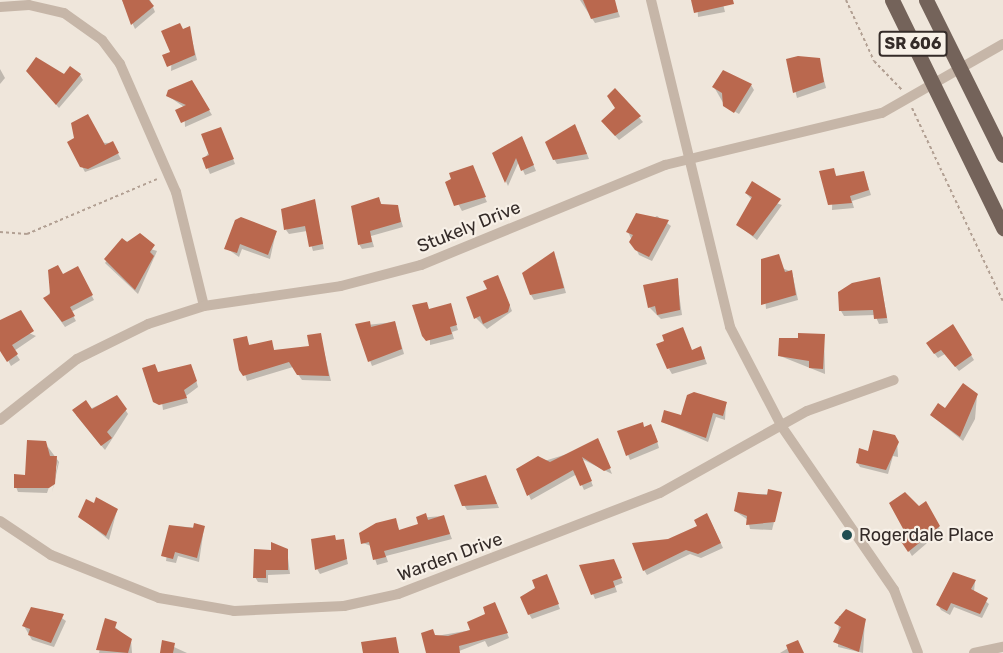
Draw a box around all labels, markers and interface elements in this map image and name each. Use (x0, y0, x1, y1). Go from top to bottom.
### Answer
road number: SR 606 (878, 31, 948, 57)
street label: Stukely Drive (414, 196, 524, 258)
place label: Rogerdale Place (859, 524, 994, 546)
street label: Warden Drive (395, 528, 505, 586)
marker: Rogerdale Place (840, 528, 854, 542)

